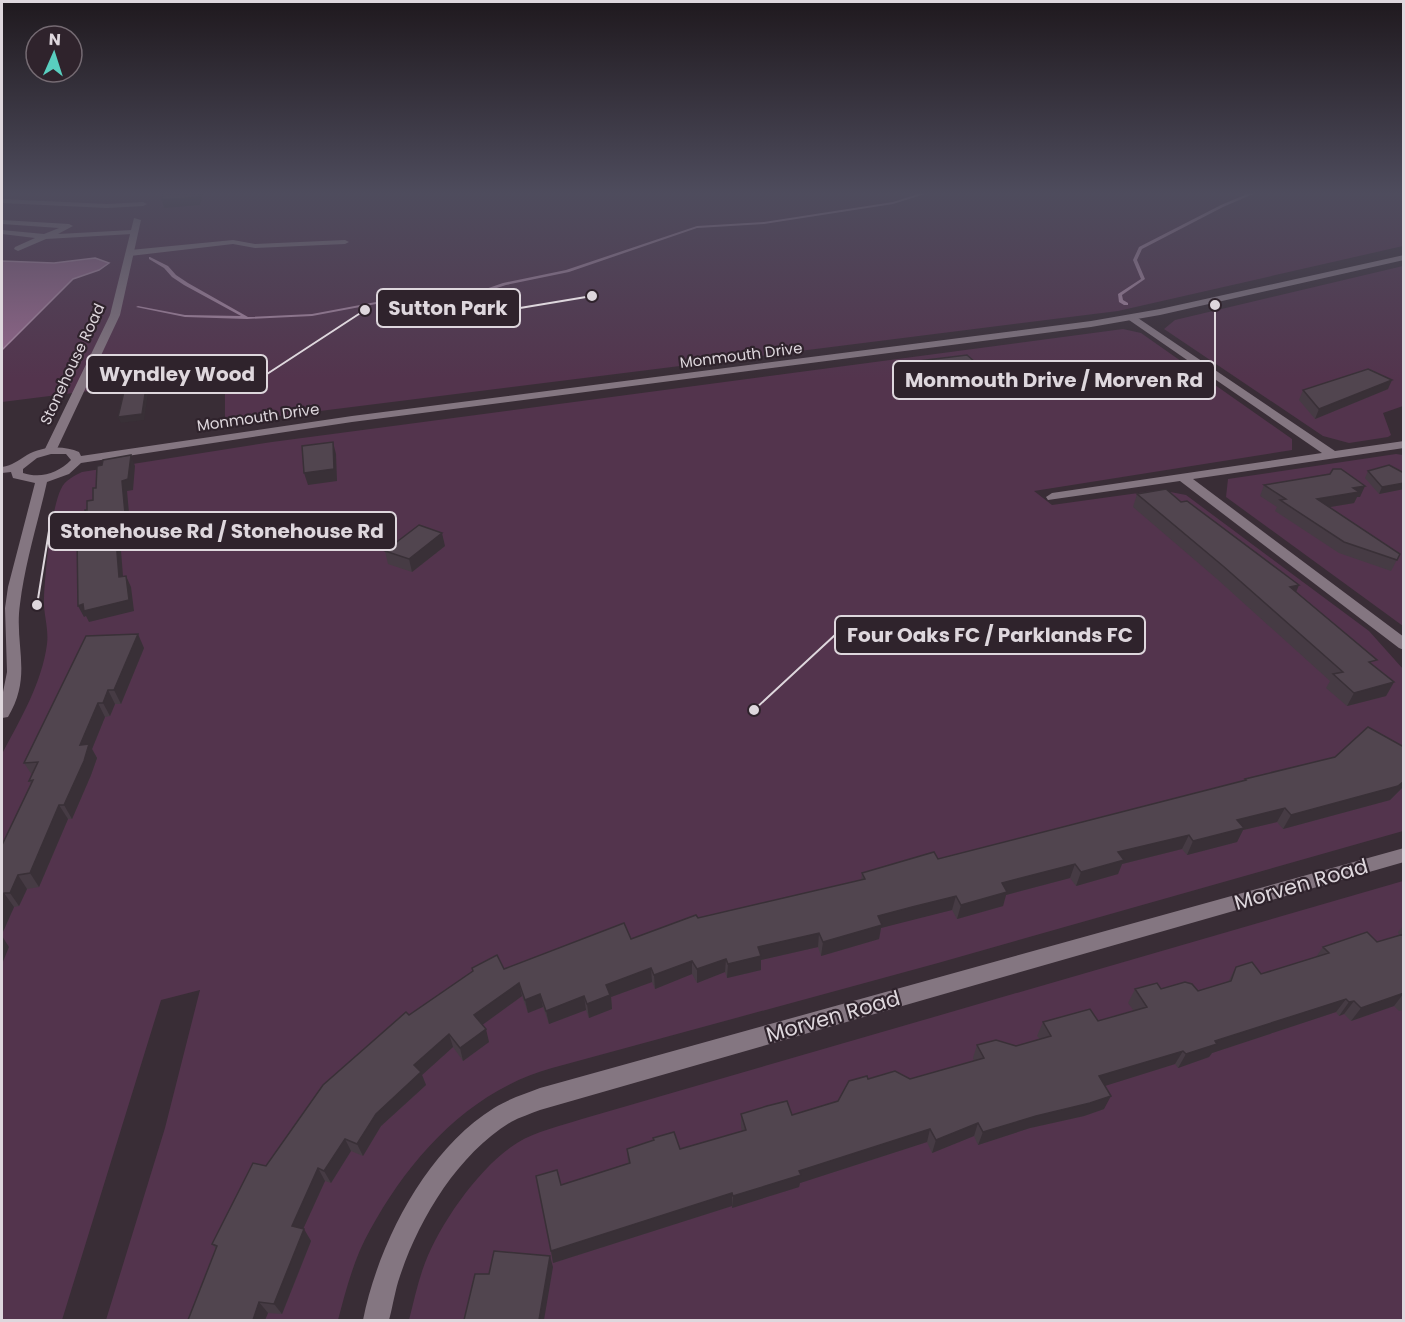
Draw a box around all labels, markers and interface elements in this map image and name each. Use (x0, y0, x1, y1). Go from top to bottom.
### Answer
north arrow (24, 24, 84, 84)
text: N (48, 28, 61, 51)
callout: Sutton Park (377, 289, 520, 327)
text: Sutton Park (388, 294, 508, 322)
street label: Stonehouse Road (35, 300, 109, 428)
street label: Monmouth Drive (678, 337, 804, 373)
callout: Wyndley Wood (87, 355, 267, 393)
text: Wyndley Wood (99, 360, 255, 388)
callout: Monmouth Drive / Morven Rd (893, 361, 1215, 399)
text: Monmouth Drive / Morven Rd (905, 366, 1203, 394)
street label: Monmouth Drive (195, 398, 321, 436)
callout: Stonehouse Rd / Stonehouse Rd (49, 512, 396, 550)
text: Stonehouse Rd / Stonehouse Rd (60, 517, 384, 545)
callout: Four Oaks FC / Parklands FC (835, 616, 1145, 654)
text: Four Oaks FC / Parklands FC (847, 621, 1133, 649)
street label: Morven Road (1231, 851, 1371, 917)
street label: Morven Road (763, 983, 903, 1049)

